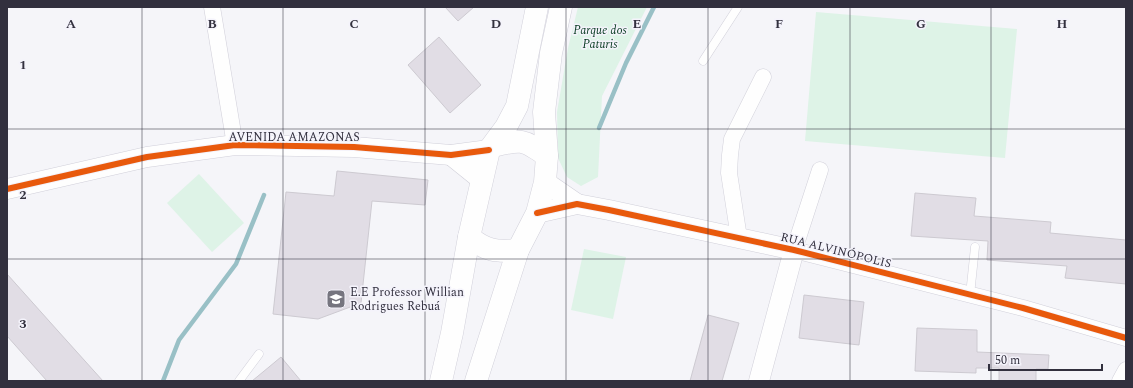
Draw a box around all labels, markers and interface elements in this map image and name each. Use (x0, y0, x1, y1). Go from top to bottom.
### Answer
text: A (66, 14, 76, 34)
text: B (207, 14, 217, 34)
text: C (349, 14, 359, 34)
text: D (491, 14, 501, 34)
text: E (633, 14, 642, 34)
text: F (775, 14, 783, 34)
text: G (916, 14, 926, 34)
text: H (1057, 14, 1068, 34)
park label: Parque dos Paturis (573, 21, 628, 54)
text: 1 (19, 55, 27, 75)
street label: AVENIDA AMAZONAS (228, 128, 360, 147)
text: 2 (19, 185, 27, 205)
street label: RUA ALVINÓPOLIS (779, 228, 893, 273)
place label: E.E Professor Willian Rodrigues Rebuá (350, 283, 464, 316)
school or university icon: E.E Professor Willian Rodrigues Rebuá (325, 288, 347, 310)
text: 3 (19, 314, 27, 334)
scale bar (989, 346, 1102, 372)
text: 50 m (995, 351, 1020, 370)

